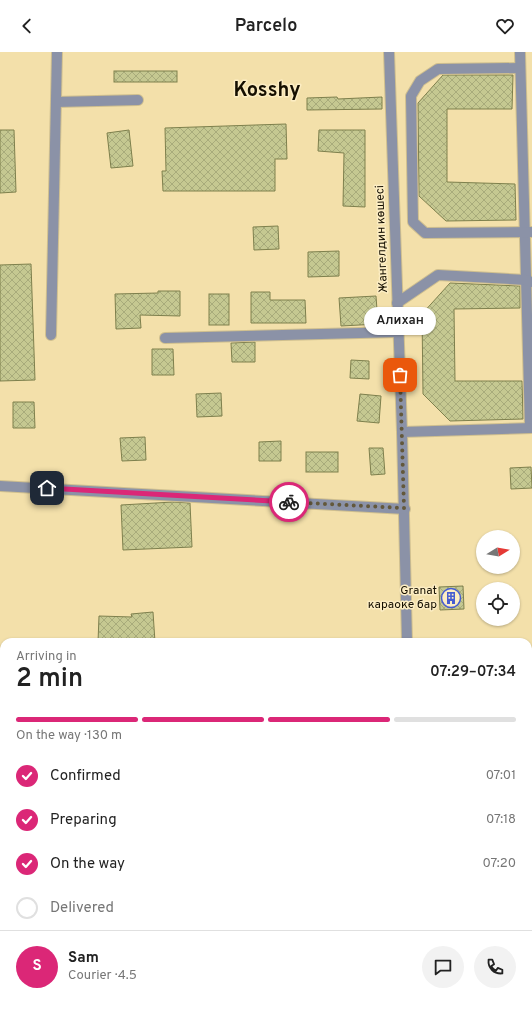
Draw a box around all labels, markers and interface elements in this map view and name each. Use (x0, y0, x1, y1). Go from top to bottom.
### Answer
icon: back (16, 15, 38, 37)
text: Parcelo (235, 15, 297, 38)
icon: heart (494, 15, 516, 37)
district label: Kosshy (233, 78, 301, 104)
street label: Жангелдин көшесі (372, 185, 392, 293)
callout: Алихан (364, 307, 436, 335)
text: Алихан (376, 313, 424, 329)
pin (383, 358, 417, 392)
icon: bag (389, 364, 411, 386)
pin (30, 471, 64, 505)
icon: home (36, 477, 58, 499)
courier (269, 482, 309, 522)
icon: bike (278, 491, 300, 513)
north arrow (476, 530, 520, 574)
map controls (476, 530, 520, 626)
button: locate (476, 582, 520, 626)
place label: Granat караоке бар (368, 583, 437, 613)
building icon: Granat караоке бар (440, 587, 462, 609)
text: Arriving in (16, 649, 77, 665)
text: 2 min (16, 663, 83, 696)
text: 07:29–07:34 (430, 663, 516, 682)
text: On the way · 130 m (16, 728, 122, 744)
icon: check (16, 765, 38, 787)
text: Confirmed (50, 767, 121, 786)
text: 07:01 (486, 768, 516, 784)
icon: check (16, 809, 38, 831)
text: Preparing (50, 811, 117, 830)
text: 07:18 (486, 812, 516, 828)
icon: check (16, 853, 38, 875)
text: On the way (50, 855, 125, 874)
text: 07:20 (483, 856, 516, 872)
text: Delivered (50, 899, 114, 918)
button: chat (422, 946, 464, 988)
button: phone (474, 946, 516, 988)
text: Sam (68, 949, 99, 968)
text: S (32, 957, 42, 976)
text: Courier · 4.5 (68, 968, 137, 984)

